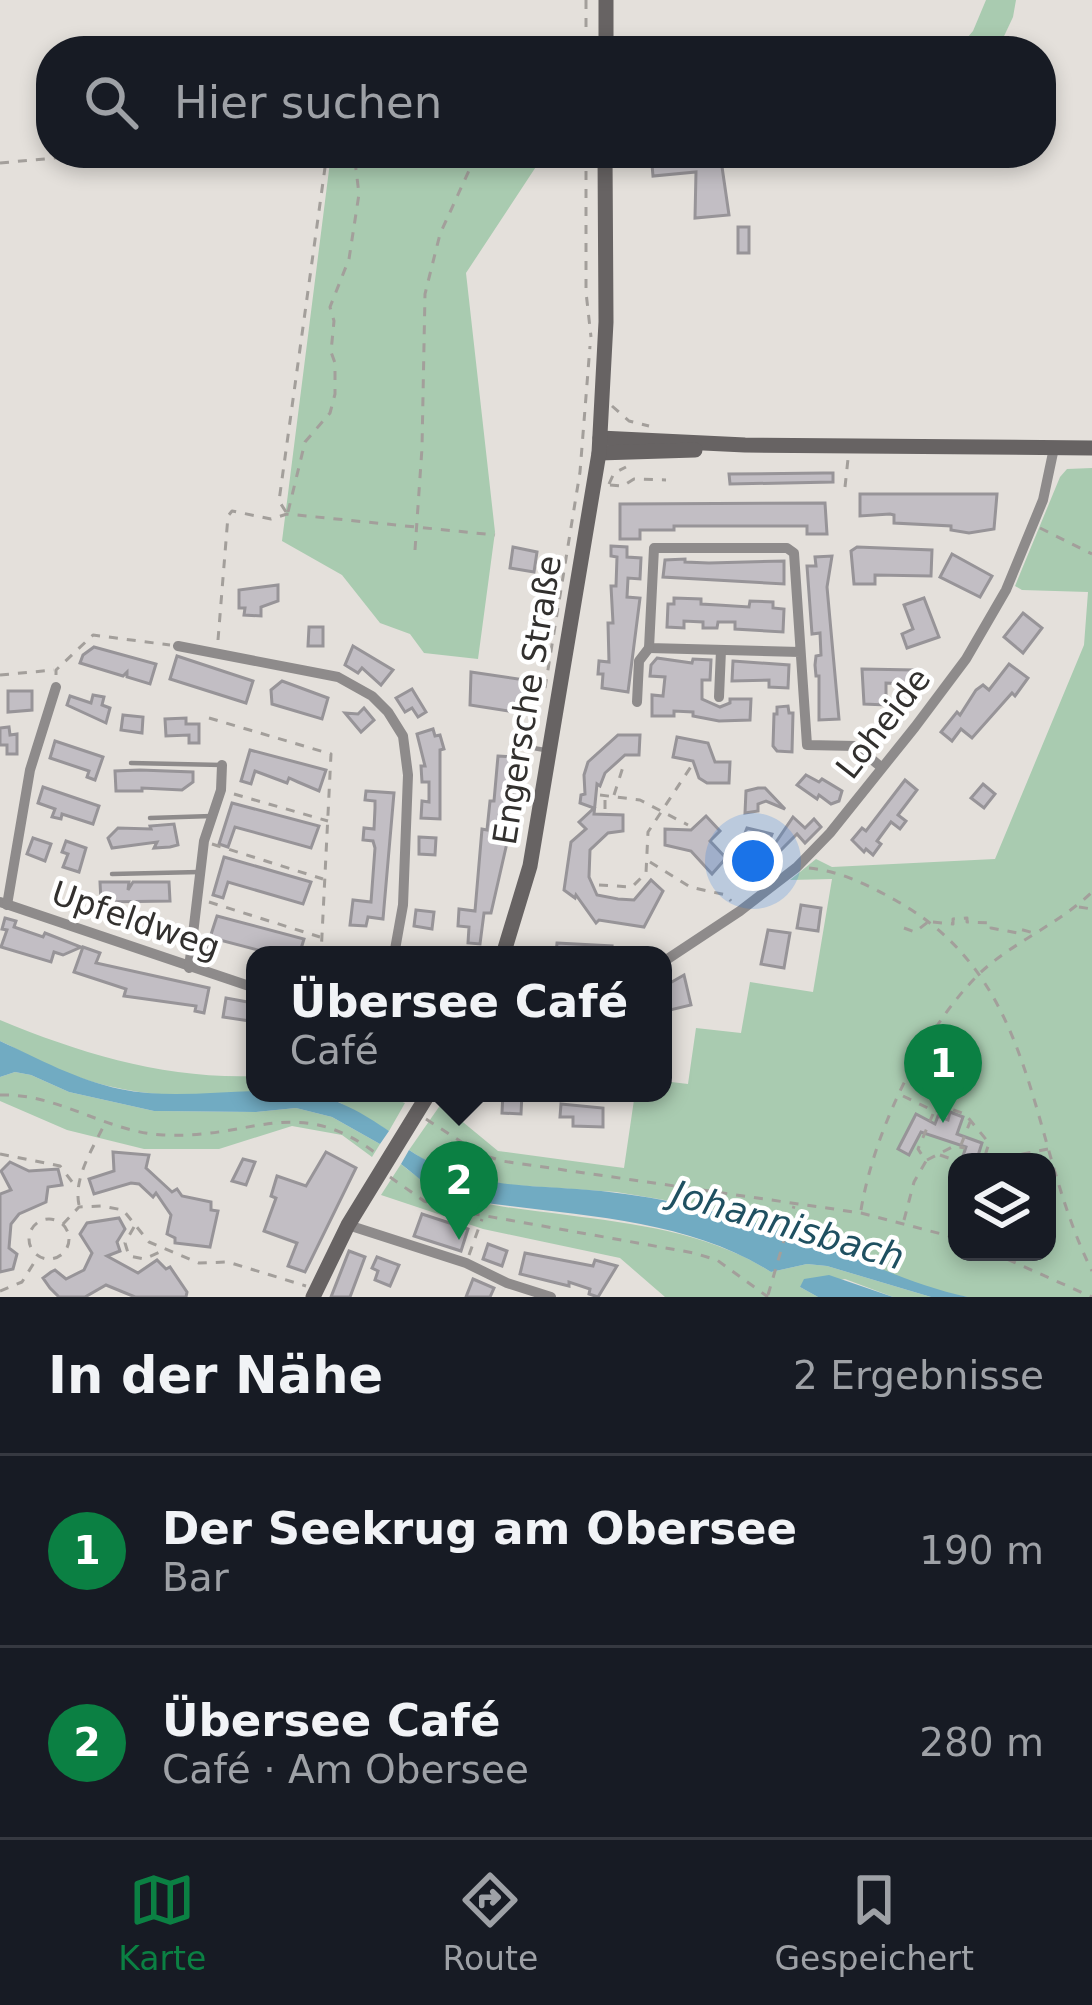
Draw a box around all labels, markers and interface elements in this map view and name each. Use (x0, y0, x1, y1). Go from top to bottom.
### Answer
search box (36, 36, 1056, 168)
icon: search (78, 69, 144, 135)
text: Hier suchen (174, 76, 442, 129)
street label: Engersche Straße (485, 553, 569, 847)
street label: Loheide (828, 660, 938, 786)
your location (723, 831, 783, 891)
street label: Upfeldweg (47, 873, 225, 967)
popup (246, 946, 672, 1102)
text: Übersee Café (290, 975, 628, 1028)
pin: 1 (904, 1024, 982, 1123)
text: Café (290, 1028, 379, 1073)
pin: 2 (420, 1141, 498, 1240)
map controls (948, 1153, 1056, 1261)
button: layers (948, 1153, 1056, 1261)
water label: Johannisbach (662, 1171, 909, 1278)
text: In der Nähe (48, 1346, 383, 1405)
text: 2 Ergebnisse (793, 1353, 1044, 1398)
text: Der Seekrug am Obersee (162, 1502, 797, 1555)
text: 1 (73, 1528, 101, 1573)
text: 190 m (919, 1528, 1044, 1573)
text: Bar (162, 1555, 229, 1600)
text: Übersee Café (162, 1694, 500, 1747)
text: 2 (73, 1720, 101, 1765)
text: 280 m (919, 1720, 1044, 1765)
text: Café · Am Obersee (162, 1747, 529, 1792)
tab: Karte (118, 1867, 206, 1978)
tab: Route (442, 1867, 538, 1978)
tab: Gespeichert (775, 1867, 974, 1978)

